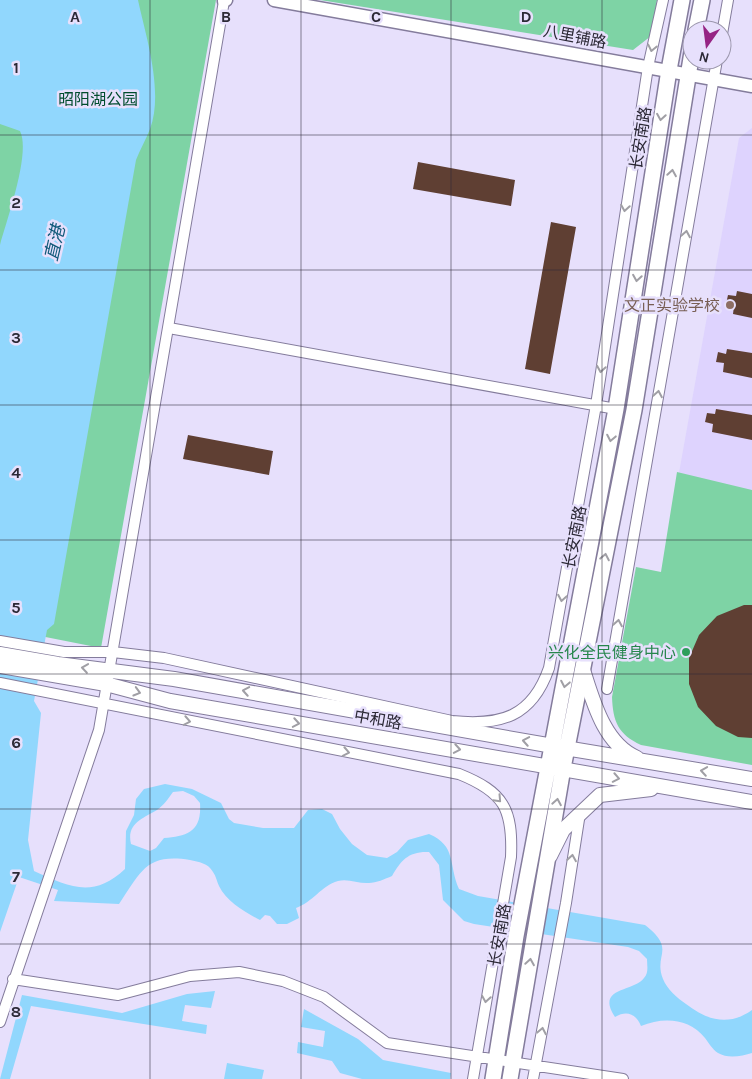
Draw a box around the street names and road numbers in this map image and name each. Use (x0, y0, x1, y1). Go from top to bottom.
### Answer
street label: 八里铺路 (542, 21, 608, 52)
street label: 长安南路 (626, 105, 655, 171)
street label: 长安南路 (559, 504, 590, 570)
street label: 中和路 (353, 706, 403, 733)
street label: 长安南路 (485, 902, 514, 968)

